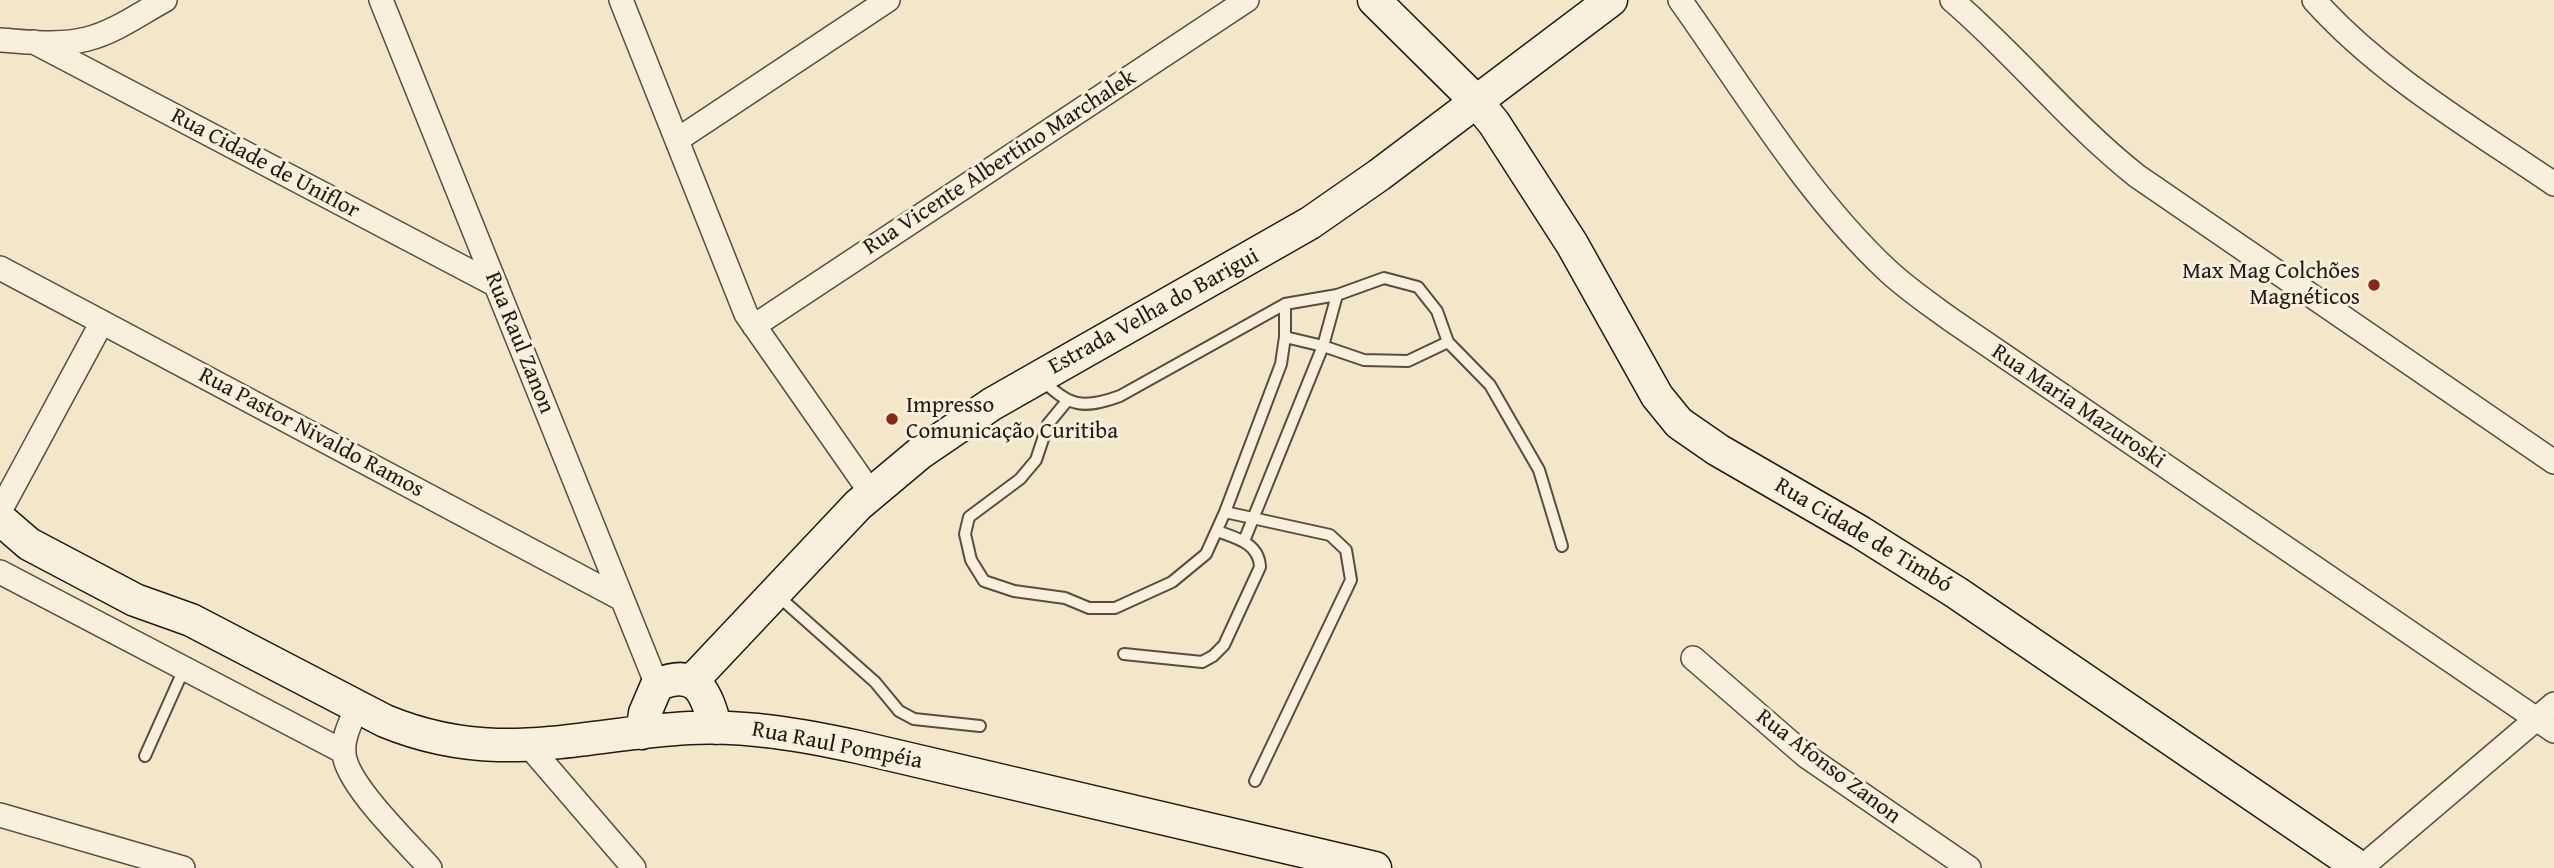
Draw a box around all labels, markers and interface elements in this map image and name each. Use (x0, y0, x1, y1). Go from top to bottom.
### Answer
street label: Rua Vicente Albertino Marchalek (859, 64, 1141, 262)
street label: Rua Cidade de Uniflor (166, 103, 364, 225)
street label: Estrada Velha do Barigui (1044, 243, 1264, 381)
place label: Max Mag Colchões Magnéticos (2182, 258, 2360, 312)
street label: Rua Raul Zanon (478, 268, 560, 418)
marker: Max Mag Colchões Magnéticos (2366, 277, 2382, 293)
street label: Rua Maria Mazuroski (1986, 339, 2170, 475)
street label: Rua Pastor Nivaldo Ramos (194, 362, 428, 504)
place label: Impresso Comunicação Curitiba (906, 392, 1118, 446)
marker: Impresso Comunicação Curitiba (884, 411, 900, 427)
street label: Rua Cidade de Timbó (1769, 472, 1957, 600)
street label: Rua Afonso Zanon (1750, 704, 1906, 830)
street label: Rua Raul Pompéia (749, 716, 925, 776)

